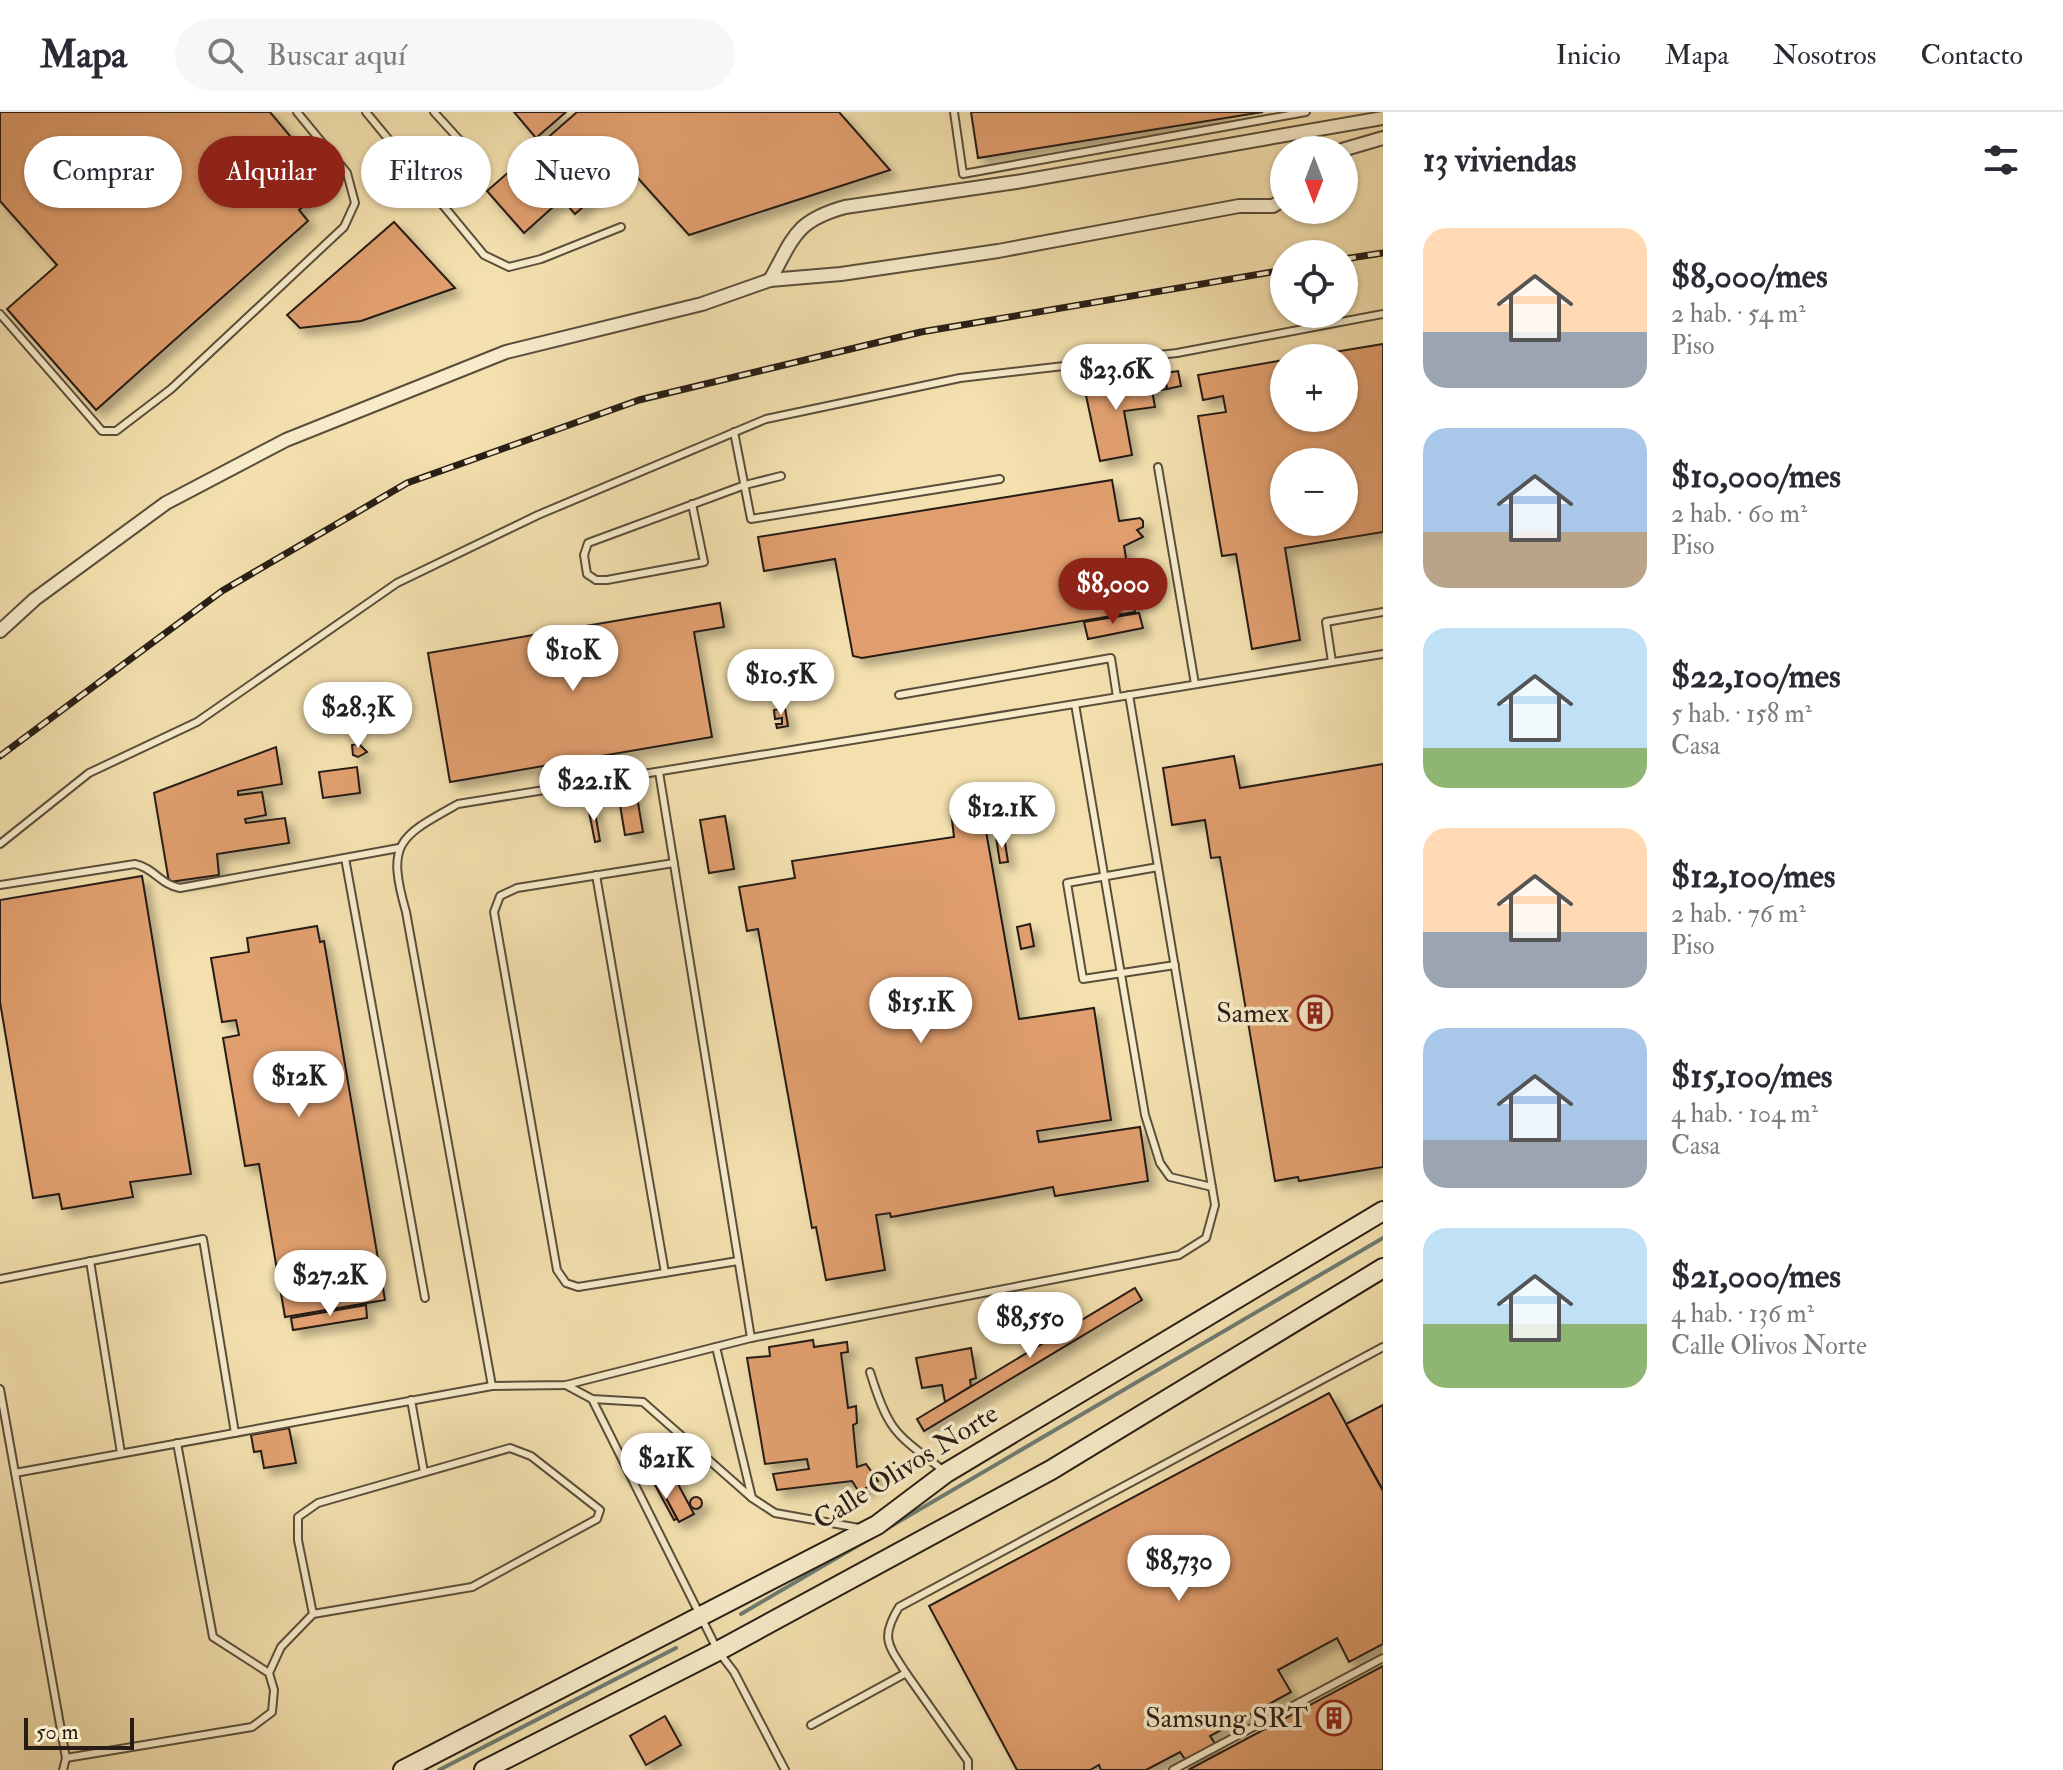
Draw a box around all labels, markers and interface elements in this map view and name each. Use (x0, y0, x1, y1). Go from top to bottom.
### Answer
search box (175, 19, 735, 91)
text: Mapa (40, 31, 127, 79)
icon: search (203, 33, 247, 77)
text: Buscar aquí (267, 37, 406, 74)
text: Inicio (1556, 38, 1621, 73)
text: Mapa (1665, 38, 1729, 73)
text: Nosotros (1773, 38, 1876, 73)
text: Contacto (1920, 38, 2023, 73)
chip: Comprar (24, 136, 182, 208)
chip: Alquilar (198, 136, 345, 208)
chip: Filtros (361, 136, 491, 208)
chip: Nuevo (507, 136, 639, 208)
north arrow (1270, 136, 1358, 224)
map controls (1270, 136, 1358, 536)
icon: filters (1979, 138, 2023, 182)
text: 13 viviendas (1423, 139, 1576, 182)
button: locate (1270, 240, 1358, 328)
text: $8,000/mes (1671, 255, 1828, 298)
icon: home (1487, 260, 1583, 356)
text: 2 hab. · 54 m² (1671, 298, 1806, 330)
text: Piso (1671, 330, 1714, 362)
pin: $23.6K (1051, 344, 1181, 412)
button: + (1270, 344, 1358, 432)
text: $23.6K (1079, 354, 1153, 386)
button: − (1270, 448, 1358, 536)
text: $10,000/mes (1671, 455, 1841, 498)
icon: home (1487, 460, 1583, 556)
text: 2 hab. · 60 m² (1671, 498, 1807, 530)
text: Piso (1671, 530, 1714, 562)
pin: $8,000 (1048, 558, 1178, 626)
text: $8,000 (1076, 568, 1150, 600)
pin: $10K (526, 625, 620, 693)
text: $10K (545, 635, 601, 667)
pin: $10.5K (716, 649, 846, 717)
text: $22,100/mes (1671, 655, 1841, 698)
text: $10.5K (745, 659, 817, 691)
icon: home (1487, 660, 1583, 756)
pin: $28.3K (293, 682, 423, 750)
text: $28.3K (321, 692, 395, 724)
text: 5 hab. · 158 m² (1671, 698, 1812, 730)
text: Casa (1671, 730, 1720, 762)
pin: $22.1K (529, 755, 659, 823)
text: $22.1K (557, 765, 631, 797)
pin: $12.1K (937, 782, 1067, 850)
text: $12.1K (967, 792, 1037, 824)
text: $12,100/mes (1671, 855, 1835, 898)
icon: home (1487, 860, 1583, 956)
text: 2 hab. · 76 m² (1671, 898, 1806, 930)
text: Piso (1671, 930, 1714, 962)
pin: $15.1K (856, 977, 986, 1045)
text: $15.1K (887, 987, 955, 1019)
building icon: Samex (1296, 994, 1334, 1032)
place label: Samex (1216, 996, 1290, 1031)
pin: $12K (252, 1051, 346, 1119)
text: $15,100/mes (1671, 1055, 1833, 1098)
icon: home (1487, 1060, 1583, 1156)
text: $12K (271, 1061, 327, 1093)
text: 4 hab. · 104 m² (1671, 1098, 1818, 1130)
text: Casa (1671, 1130, 1720, 1162)
pin: $27.2K (265, 1250, 395, 1318)
text: $21,000/mes (1671, 1255, 1841, 1298)
text: $27.2K (292, 1260, 368, 1292)
icon: home (1487, 1260, 1583, 1356)
pin: $8,550 (965, 1292, 1095, 1360)
text: 4 hab. · 136 m² (1671, 1298, 1814, 1330)
text: $8,550 (996, 1302, 1064, 1334)
text: Calle Olivos Norte (1671, 1330, 1867, 1362)
street label: Calle Olivos Norte (807, 1396, 1005, 1538)
pin: $21K (619, 1433, 713, 1501)
text: $21K (638, 1443, 694, 1475)
pin: $8,730 (1114, 1535, 1244, 1603)
text: $8,730 (1145, 1545, 1213, 1577)
building icon: Samsung SRT (1315, 1699, 1353, 1737)
place label: Samsung SRT (1145, 1701, 1308, 1736)
scale bar (24, 1714, 134, 1750)
text: 50 m (36, 1718, 78, 1746)

